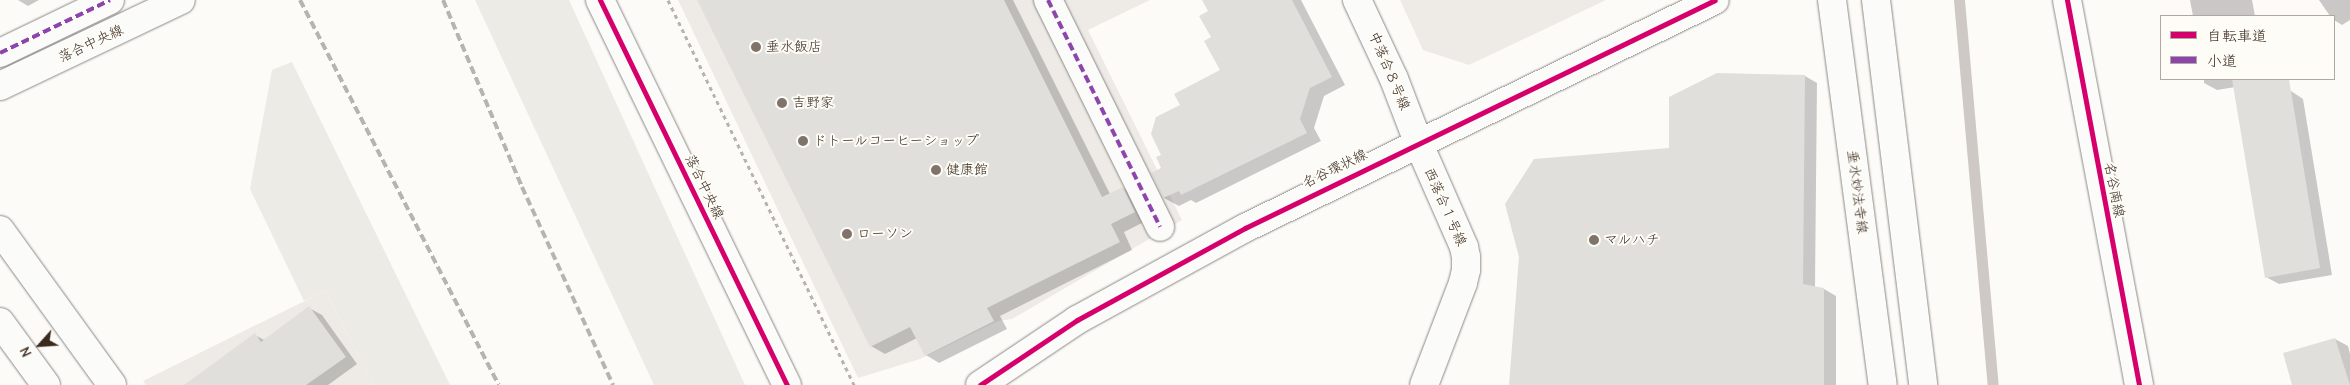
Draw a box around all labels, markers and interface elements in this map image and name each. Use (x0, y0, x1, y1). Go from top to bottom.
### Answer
legend (2160, 15, 2335, 80)
street label: 落合中央線 (56, 22, 126, 66)
text: 自転車道 (2207, 27, 2267, 45)
street label: 中落合８号線 (1365, 29, 1413, 113)
place label: 垂水飯店 (766, 39, 822, 55)
marker: 垂水飯店 (750, 41, 762, 53)
text: 小道 (2207, 52, 2237, 70)
place label: 吉野家 (792, 95, 834, 111)
marker: 吉野家 (776, 97, 788, 109)
place label: ドトールコーヒーショップ (813, 133, 980, 149)
marker: ドトールコーヒーショップ (797, 135, 809, 147)
street label: 名谷環状線 (1300, 146, 1370, 192)
street label: 垂水妙法寺線 (1844, 149, 1870, 235)
street label: 落合中央線 (681, 152, 727, 222)
street label: 名谷南線 (2100, 161, 2128, 219)
place label: 健康館 (946, 162, 988, 178)
marker: 健康館 (930, 164, 942, 176)
street label: 西落合１号線 (1420, 165, 1470, 249)
place label: ローソン (857, 226, 913, 242)
marker: ローソン (841, 228, 853, 240)
place label: マルハチ (1604, 232, 1660, 248)
marker: マルハチ (1588, 234, 1600, 246)
north arrow (15, 320, 65, 370)
text: N (16, 344, 36, 360)

